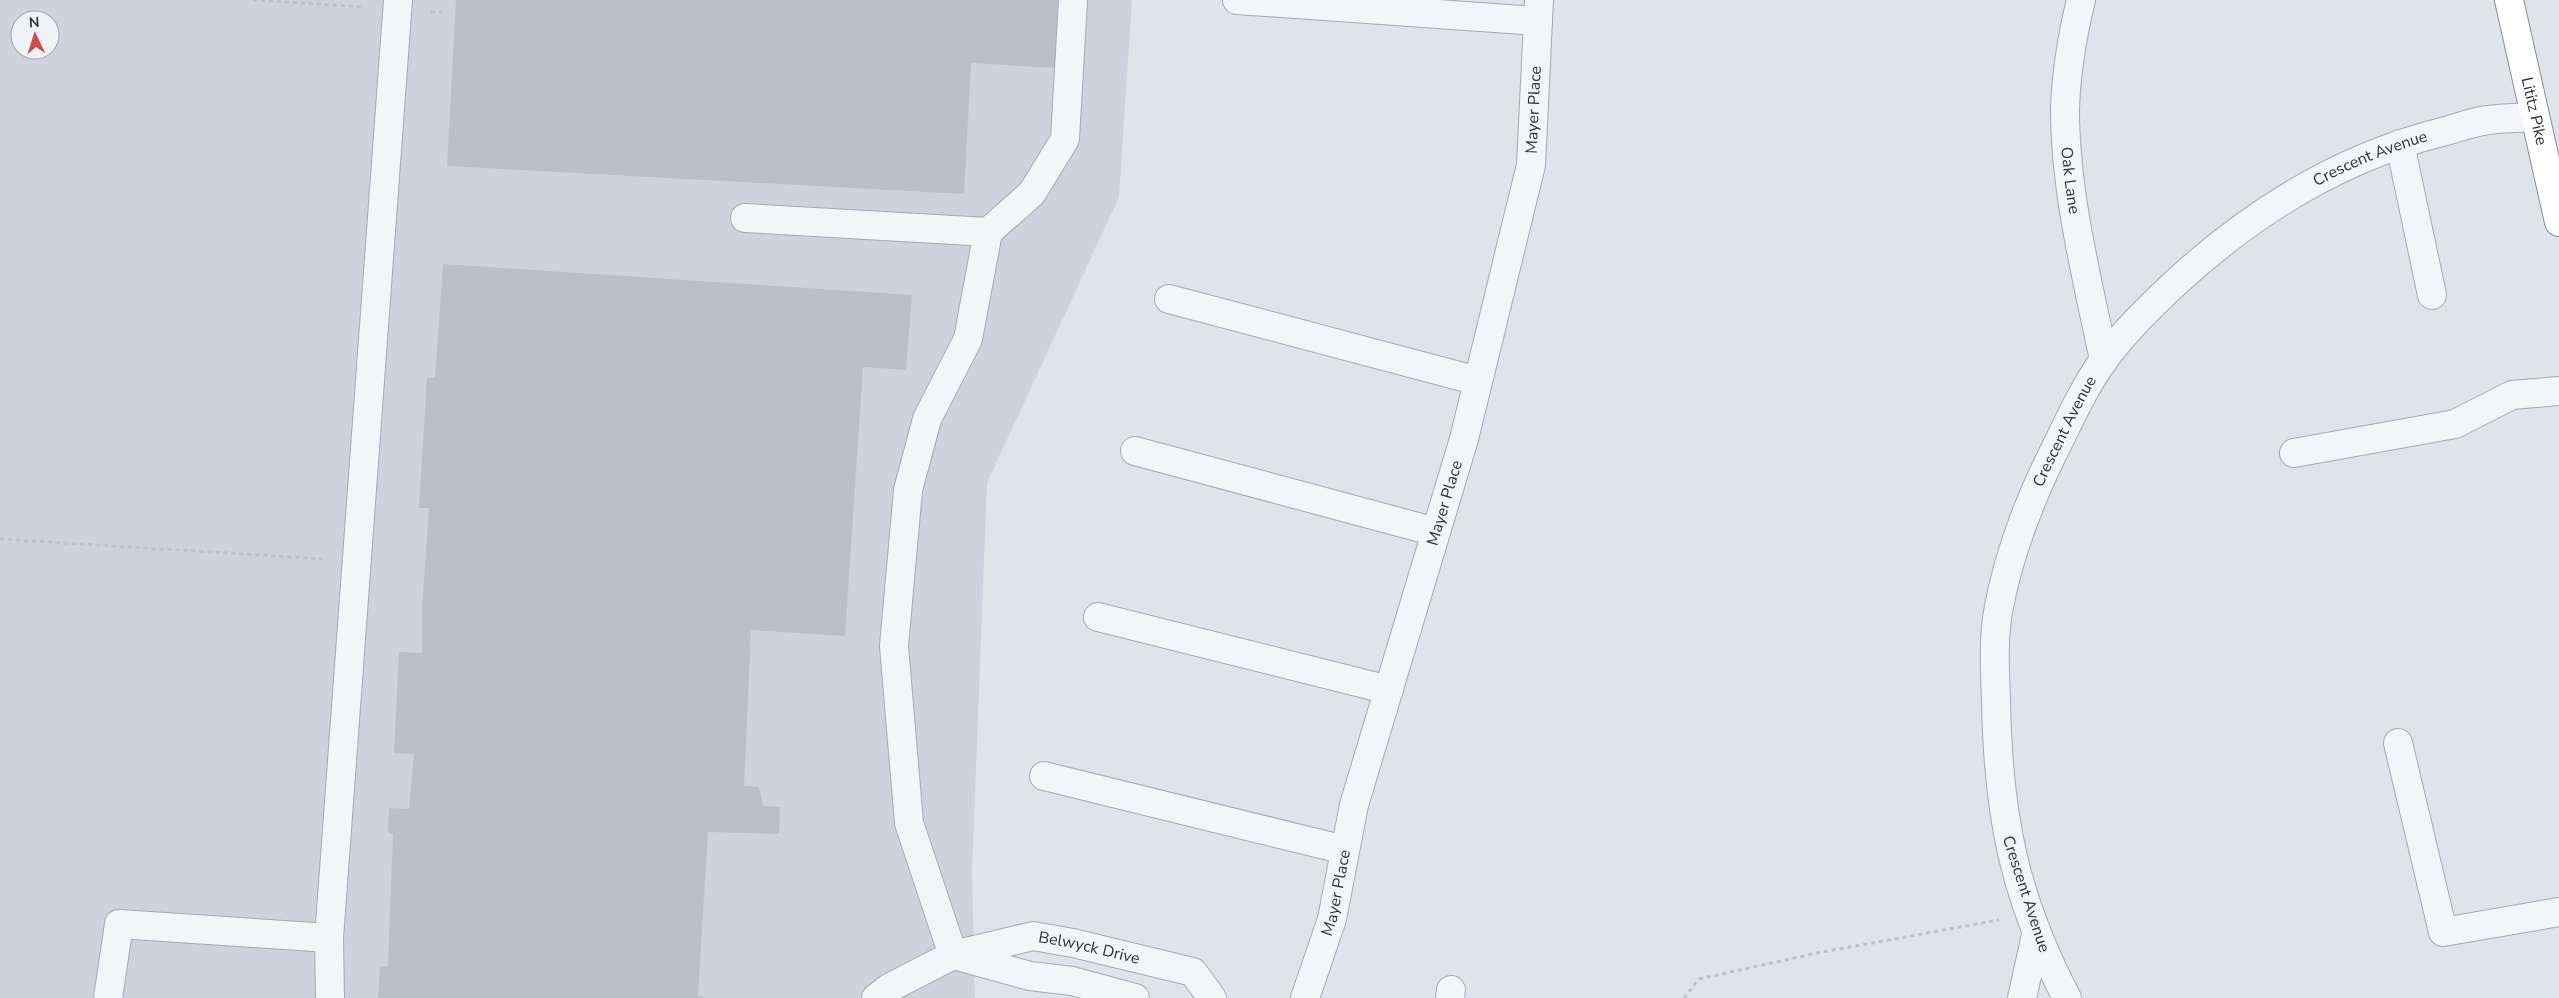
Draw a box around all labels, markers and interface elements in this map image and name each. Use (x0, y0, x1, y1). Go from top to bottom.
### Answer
north arrow (10, 10, 60, 60)
text: N (28, 13, 40, 32)
street label: Mayer Place (1521, 66, 1547, 154)
street label: Lititz Pike (2516, 75, 2552, 147)
street label: Crescent Avenue (2309, 125, 2430, 192)
street label: Oak Lane (2055, 146, 2085, 216)
street label: Crescent Avenue (2028, 372, 2102, 491)
street label: Mayer Place (1422, 458, 1468, 548)
street label: Crescent Avenue (1997, 833, 2055, 955)
street label: Mayer Place (1316, 848, 1356, 939)
street label: Belwyck Drive (1037, 926, 1142, 970)

